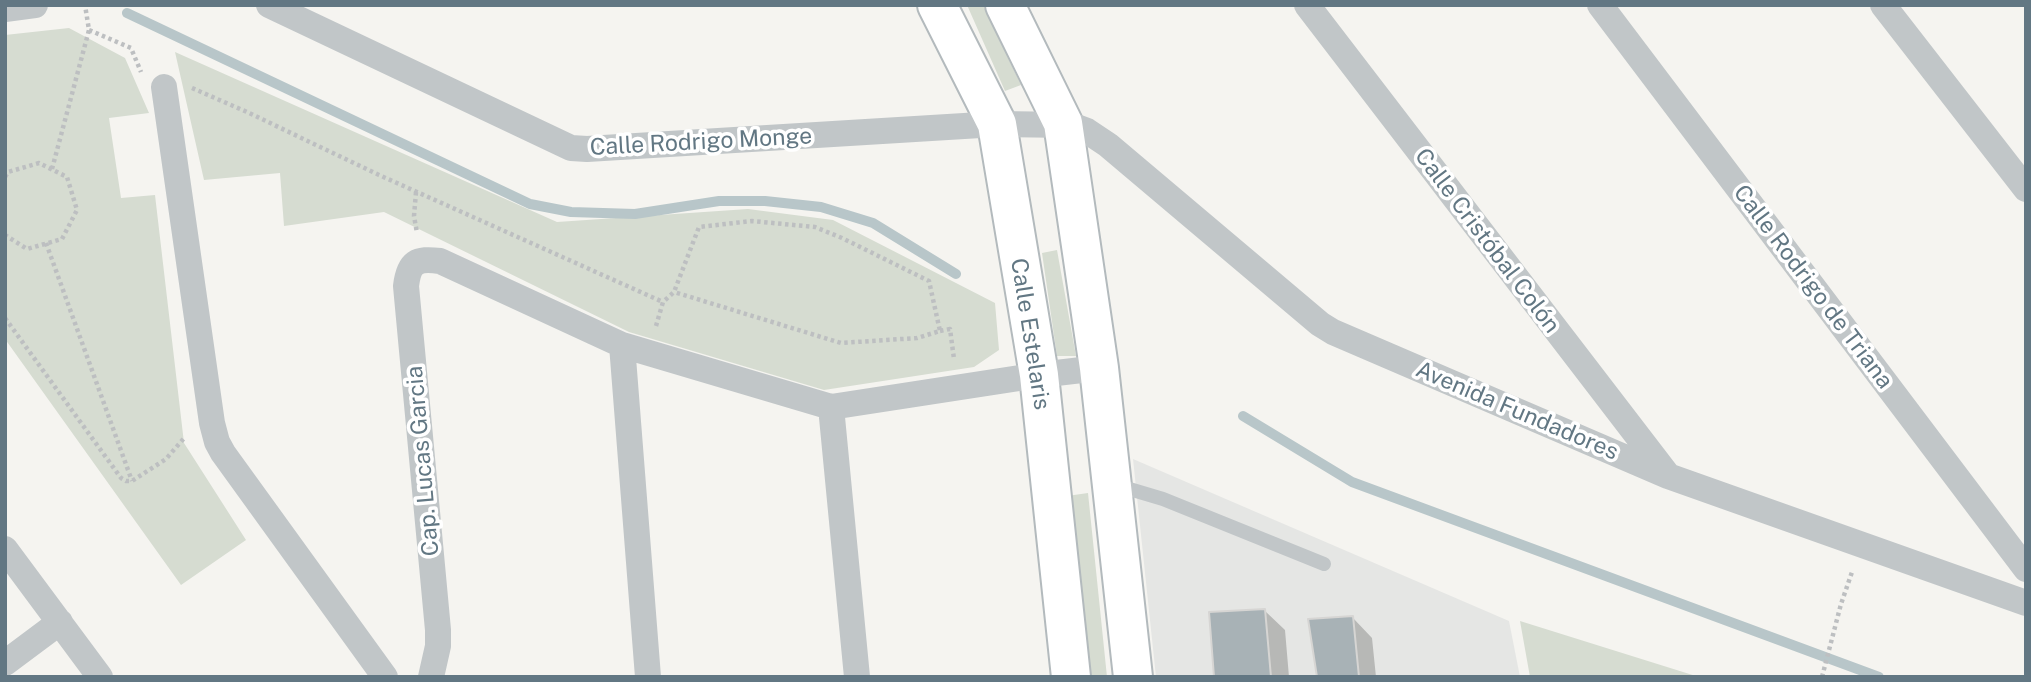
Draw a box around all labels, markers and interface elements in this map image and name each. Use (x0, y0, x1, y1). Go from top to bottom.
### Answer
street label: Calle Rodrigo Monge (589, 122, 813, 162)
street label: Calle Cristóbal Colón (1409, 143, 1565, 339)
street label: Calle Rodrigo de Triana (1727, 180, 1899, 394)
street label: Calle Estelaris (1004, 256, 1056, 412)
street label: Avenida Fundadores (1412, 356, 1622, 466)
street label: Cap. Lucas Garcia (401, 365, 445, 557)

